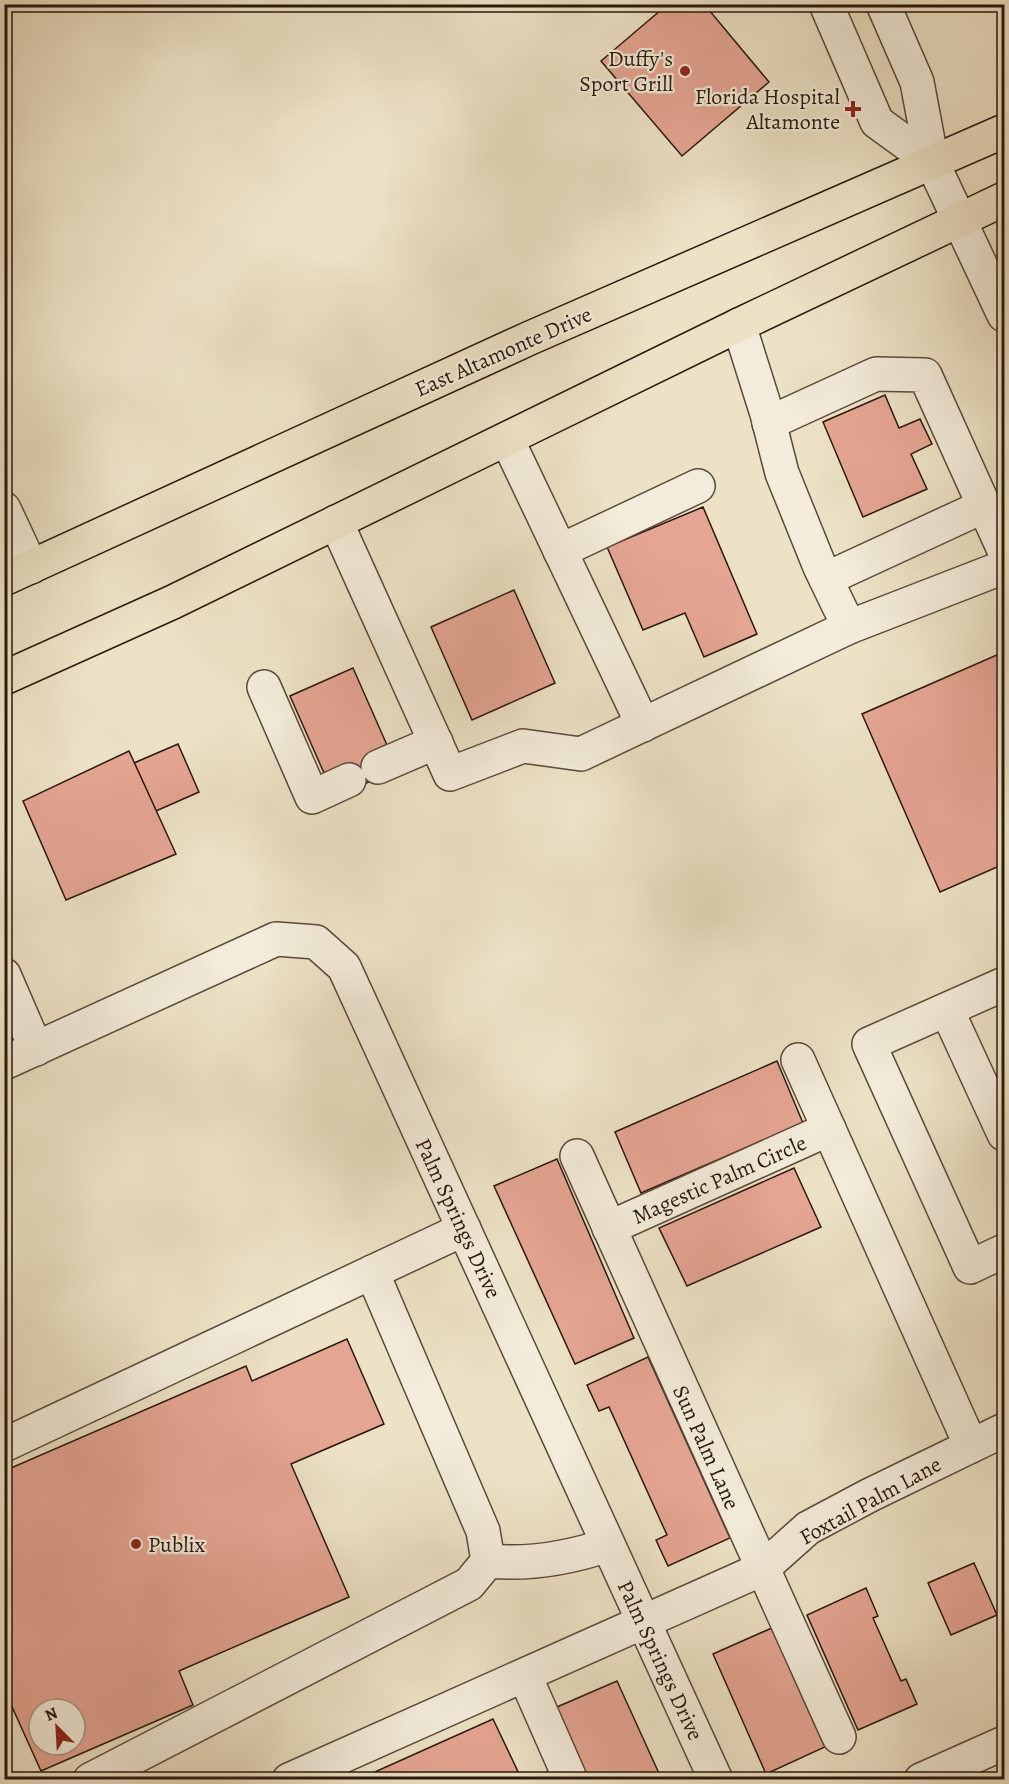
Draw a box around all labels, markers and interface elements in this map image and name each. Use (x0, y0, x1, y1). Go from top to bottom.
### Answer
place label: Duffy's Sport Grill (579, 44, 673, 99)
marker: Duffy's Sport Grill (678, 64, 692, 78)
place label: Florida Hospital Altamonte (695, 82, 840, 137)
marker: Florida Hospital Altamonte (844, 100, 862, 118)
street label: East Altamonte Drive (410, 299, 597, 404)
street label: Magestic Palm Circle (628, 1128, 811, 1232)
street label: Palm Springs Drive (408, 1133, 508, 1303)
street label: Sun Palm Lane (665, 1380, 747, 1514)
street label: Foxtail Palm Lane (794, 1449, 947, 1552)
place label: Publix (148, 1530, 206, 1560)
marker: Publix (129, 1537, 143, 1551)
street label: Palm Springs Drive (610, 1575, 710, 1745)
north arrow (27, 1697, 87, 1757)
text: N (42, 1702, 61, 1727)

